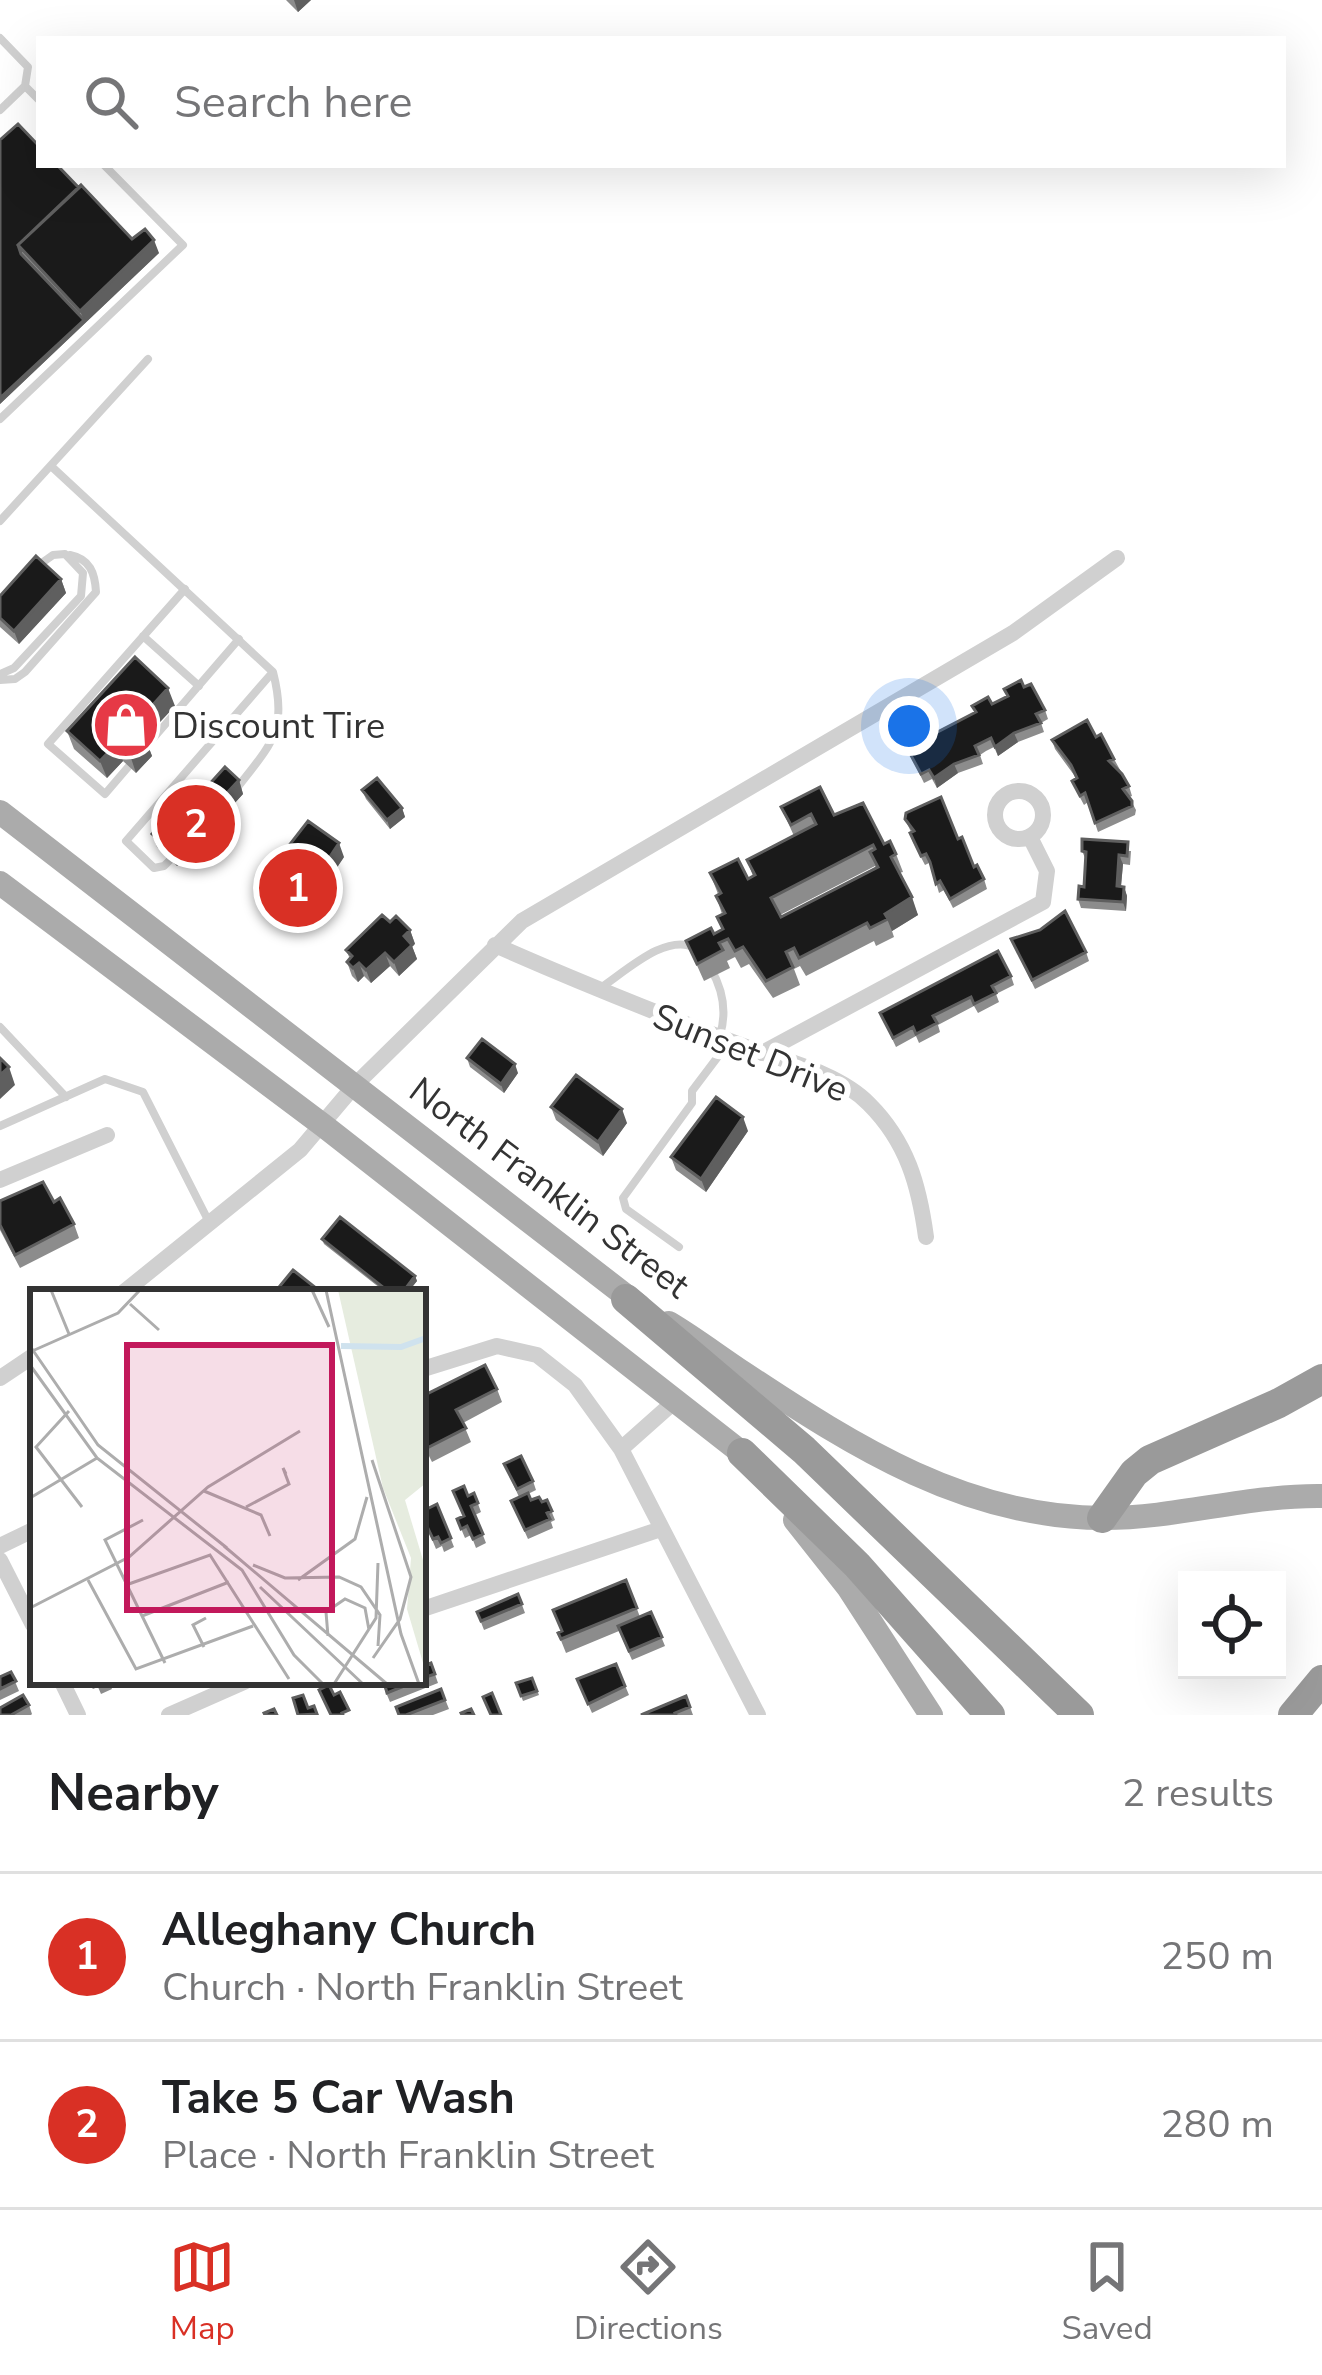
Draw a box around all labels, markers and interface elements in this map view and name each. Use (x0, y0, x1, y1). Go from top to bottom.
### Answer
search box (36, 36, 1286, 168)
icon: search (78, 69, 144, 135)
text: Search here (174, 72, 413, 133)
shop icon: Discount Tire (91, 690, 161, 760)
your location (879, 696, 939, 756)
place label: Discount Tire (172, 702, 385, 751)
pin: 2 (157, 779, 235, 869)
pin: 1 (259, 843, 337, 933)
street label: Sunset Drive (646, 992, 855, 1115)
street label: North Franklin Street (399, 1067, 700, 1310)
inset map (30, 1289, 426, 1685)
map controls (1178, 1571, 1286, 1679)
button: locate (1178, 1571, 1286, 1679)
text: Nearby (48, 1758, 219, 1828)
text: 2 results (1122, 1767, 1274, 1820)
text: Alleghany Church (162, 1900, 536, 1961)
text: 1 (75, 1930, 99, 1983)
text: 250 m (1160, 1930, 1274, 1983)
text: Church · North Franklin Street (162, 1961, 683, 2014)
text: Take 5 Car Wash (162, 2068, 515, 2129)
text: 2 (75, 2098, 99, 2151)
text: 280 m (1160, 2098, 1274, 2151)
text: Place · North Franklin Street (162, 2129, 654, 2182)
tab: Map (169, 2234, 235, 2351)
tab: Directions (574, 2234, 723, 2351)
tab: Saved (1061, 2234, 1153, 2351)

